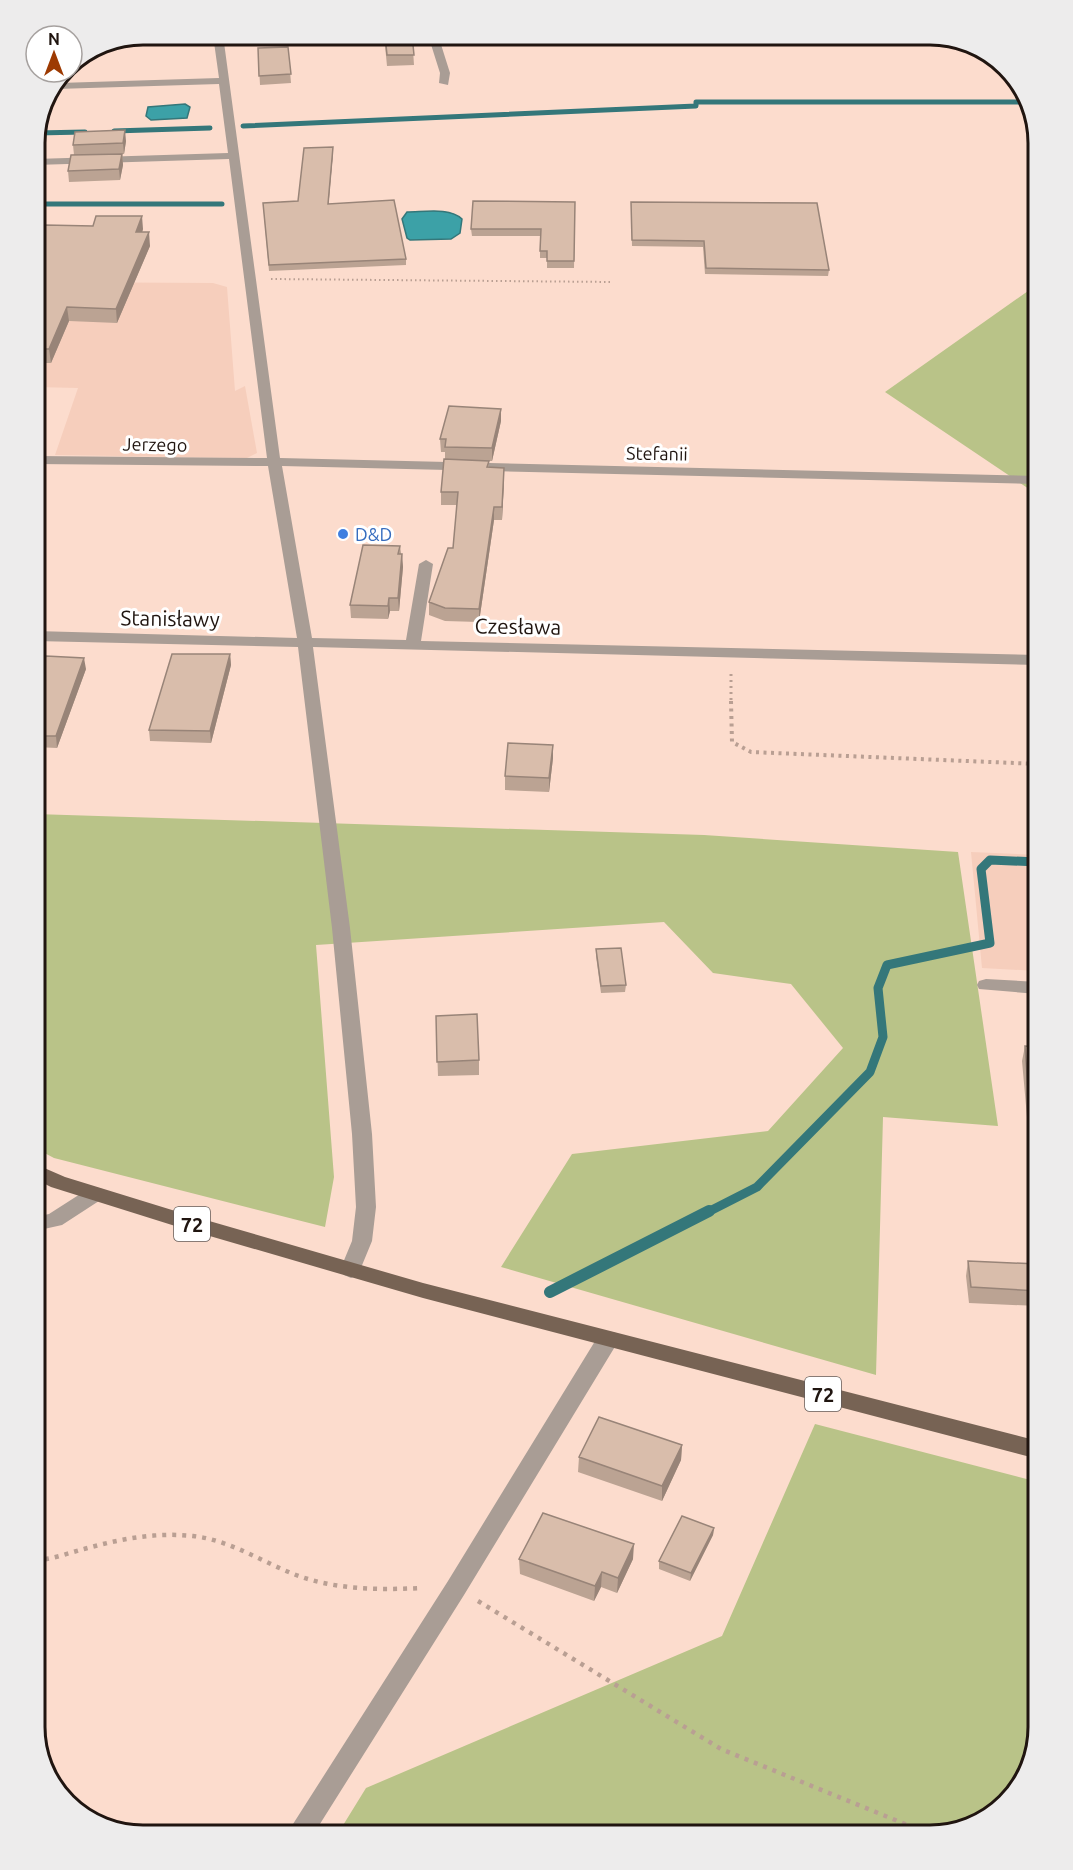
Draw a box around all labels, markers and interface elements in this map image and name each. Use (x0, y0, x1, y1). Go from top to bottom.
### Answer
north arrow (24, 24, 84, 84)
text: N (48, 30, 60, 48)
street label: Jerzego (123, 433, 187, 455)
street label: Stefanii (626, 442, 688, 464)
place label: D&D (355, 524, 392, 544)
marker: D&D (336, 527, 350, 541)
street label: Stanisławy (120, 605, 220, 631)
street label: Czesława (475, 613, 561, 639)
road number: 72 (174, 1207, 210, 1241)
road number: 72 (805, 1377, 841, 1411)

